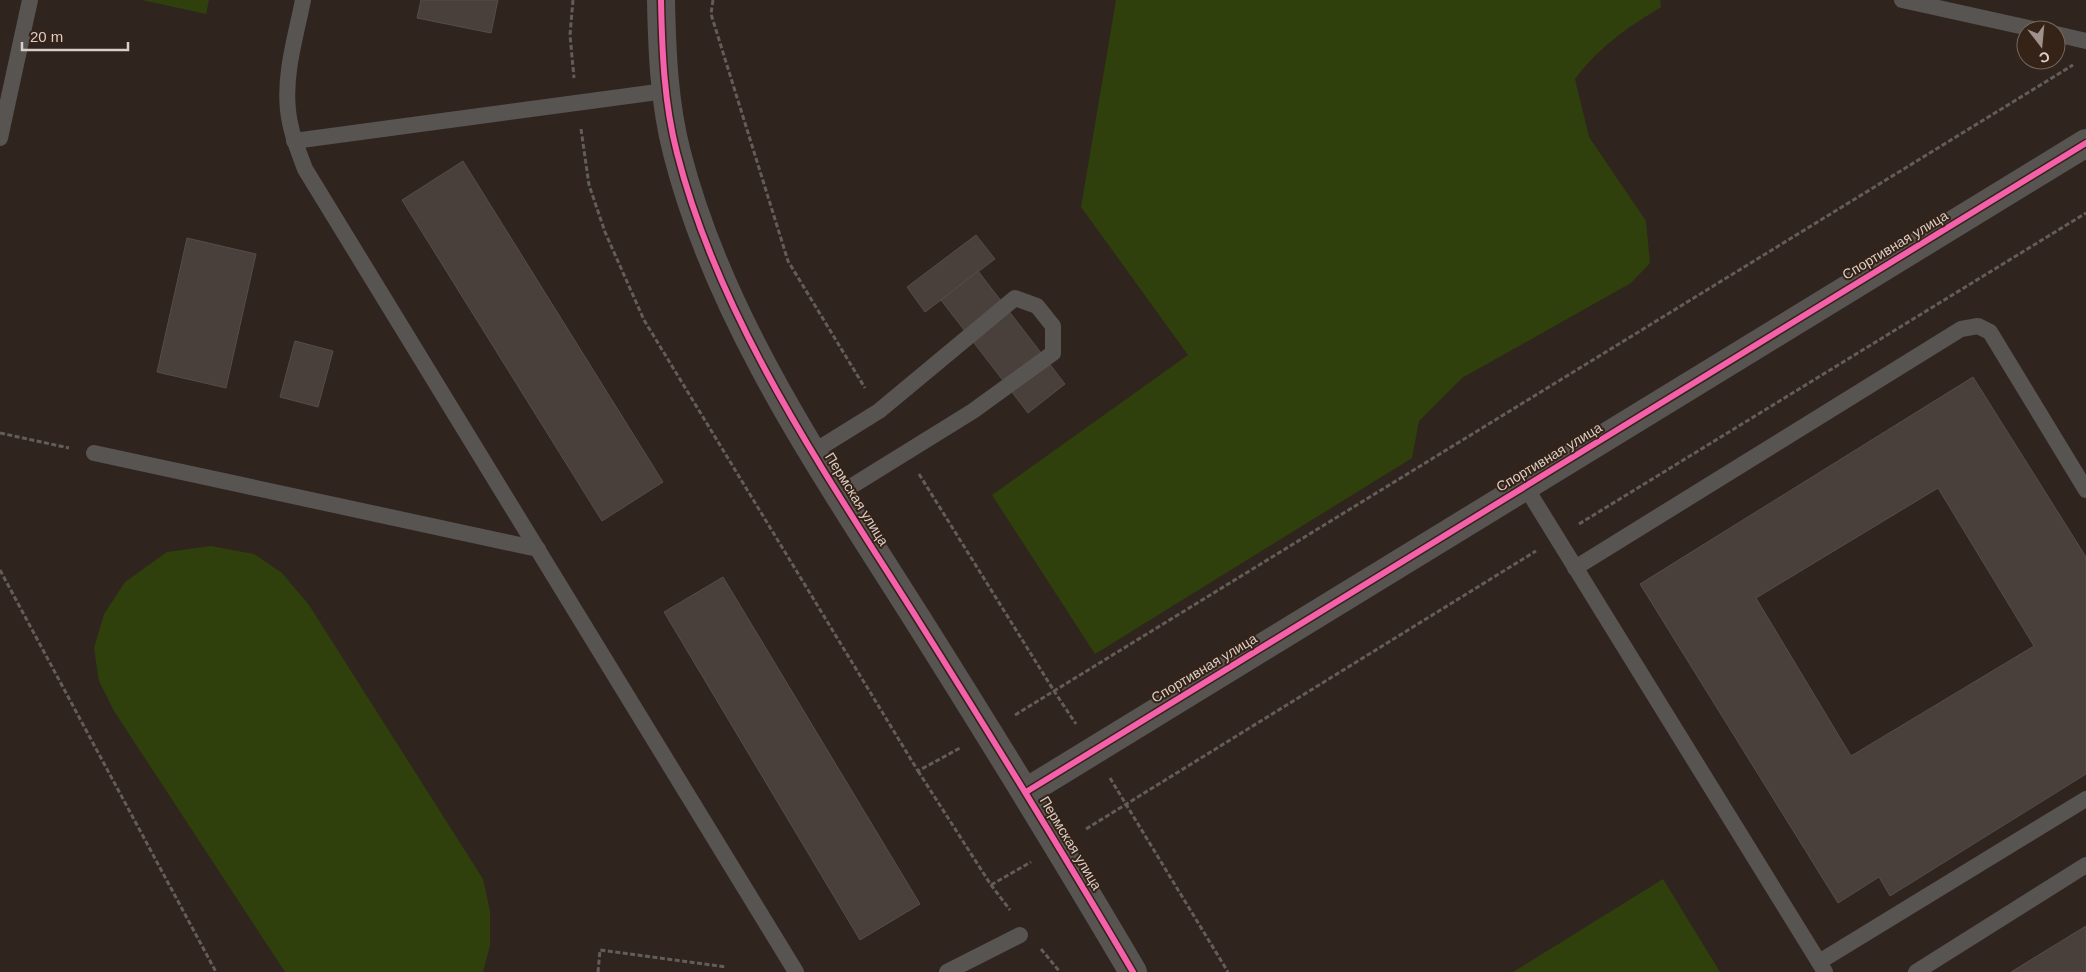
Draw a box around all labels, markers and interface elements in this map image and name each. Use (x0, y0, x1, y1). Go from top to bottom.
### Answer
scale bar (22, 20, 129, 52)
north arrow (2016, 20, 2066, 70)
text: 20 m (30, 28, 63, 45)
text: С (2038, 48, 2052, 67)
street label: Спортивная улица (1839, 207, 1951, 283)
street label: Спортивная улица (1493, 419, 1605, 495)
street label: Пермская улица (822, 450, 892, 549)
street label: Спортивная улица (1148, 630, 1260, 706)
street label: Пермская улица (1037, 793, 1105, 893)

